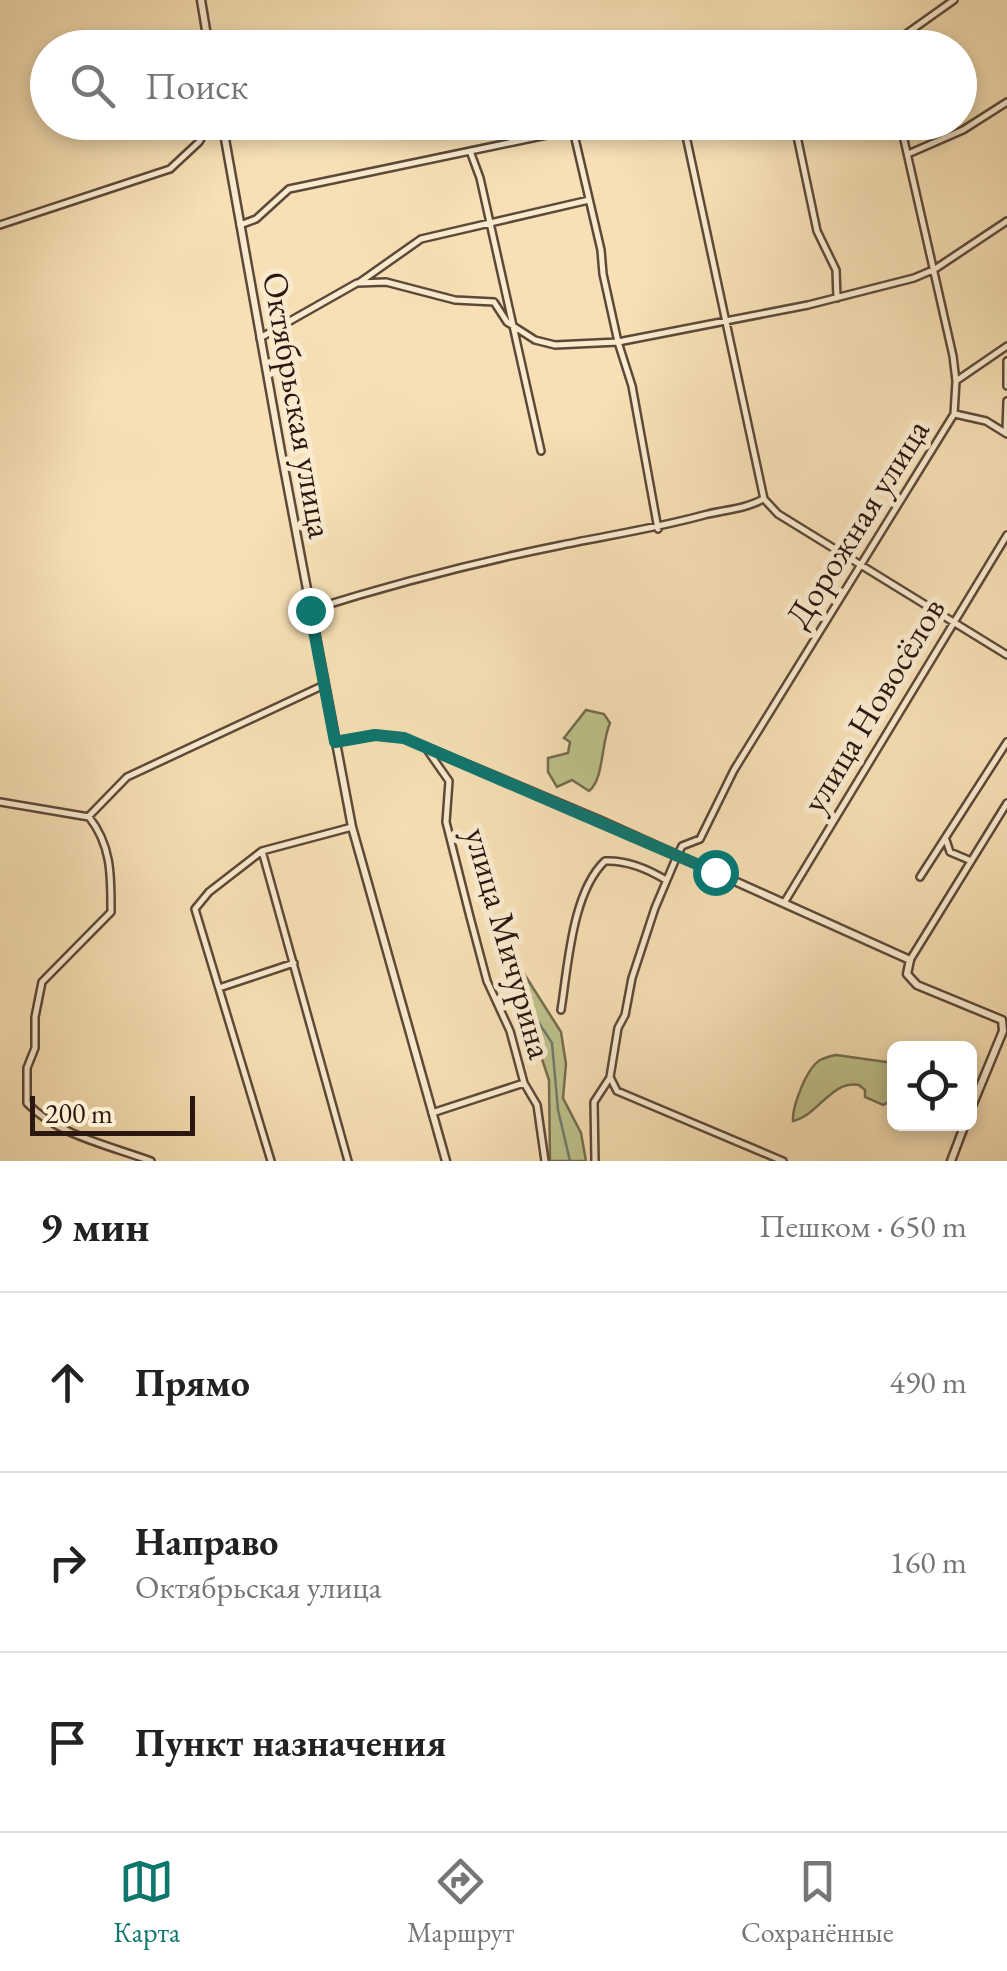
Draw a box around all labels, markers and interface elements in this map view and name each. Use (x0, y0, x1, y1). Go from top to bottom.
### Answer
search box (30, 30, 977, 140)
icon: search (65, 58, 120, 113)
text: Поиск (145, 61, 248, 110)
street label: Октябрьская улица (252, 268, 344, 542)
street label: Дорожная улица (775, 410, 940, 636)
route end (288, 588, 334, 634)
street label: улица Новосёлов (791, 589, 955, 821)
street label: улица Мичурина (454, 822, 564, 1064)
route start (693, 850, 739, 896)
map controls (887, 1041, 977, 1131)
button: locate (887, 1041, 977, 1131)
scale bar (30, 1091, 195, 1136)
text: 200 m (45, 1095, 113, 1131)
text: 9 мин (40, 1199, 149, 1254)
text: Пешком · 650 m (759, 1205, 967, 1247)
icon: ahead (40, 1355, 95, 1410)
text: Прямо (135, 1358, 250, 1407)
text: 490 m (890, 1361, 967, 1403)
text: Направо (135, 1517, 278, 1566)
icon: right (40, 1535, 95, 1590)
text: 160 m (890, 1541, 967, 1583)
text: Октябрьская улица (135, 1566, 382, 1608)
icon: arrive (40, 1715, 95, 1770)
text: Пункт назначения (135, 1718, 446, 1767)
tab: Карта (113, 1854, 180, 1950)
tab: Маршрут (407, 1854, 514, 1950)
tab: Сохранённые (741, 1854, 894, 1950)

